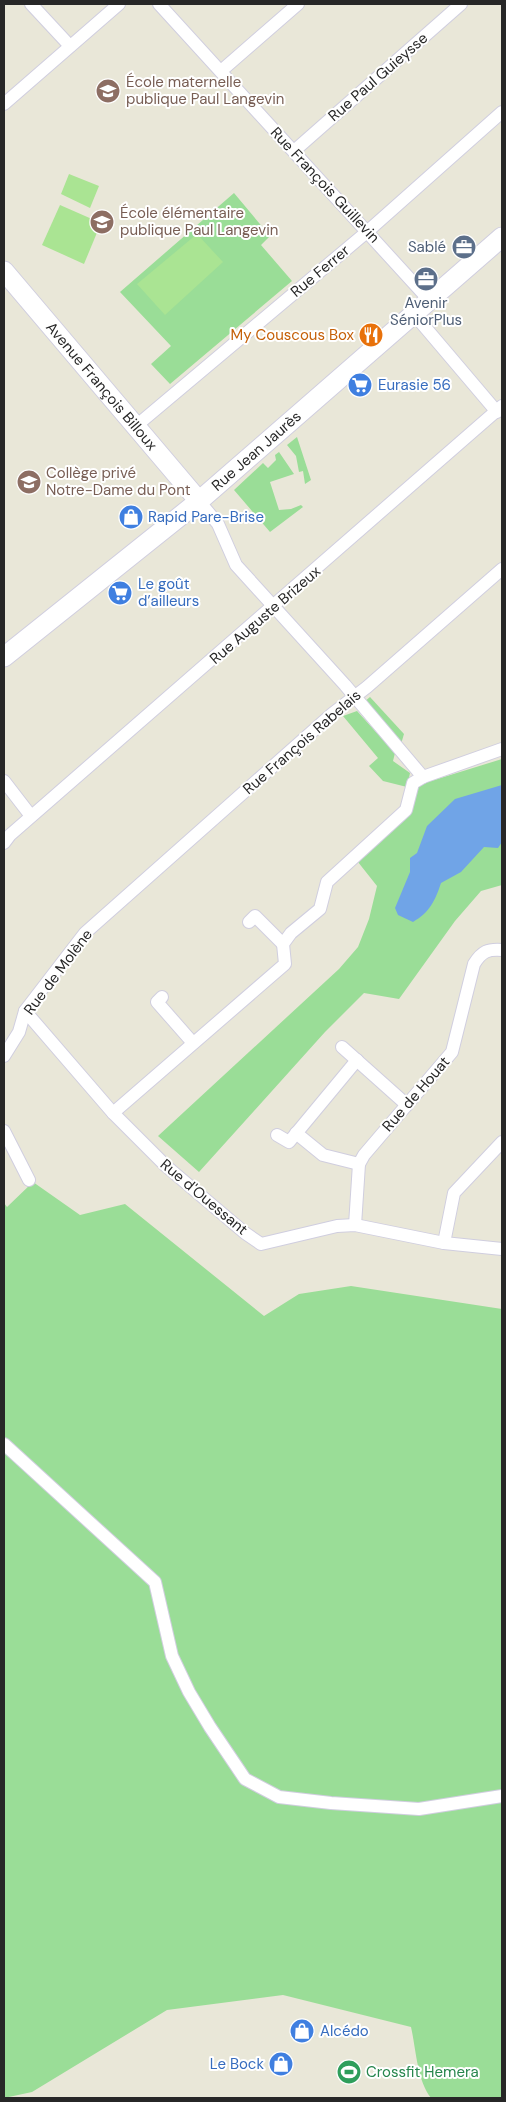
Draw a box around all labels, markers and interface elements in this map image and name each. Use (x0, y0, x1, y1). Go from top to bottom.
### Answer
street label: Rue Paul Guieysse (324, 28, 432, 126)
place label: École maternelle publique Paul Langevin (126, 72, 284, 109)
school or university icon: École maternelle publique Paul Langevin (95, 78, 121, 104)
street label: Rue François Guillevin (266, 123, 384, 247)
place label: École élémentaire publique Paul Langevin (120, 203, 278, 240)
school or university icon: École élémentaire publique Paul Langevin (89, 209, 115, 235)
office icon: Sablé (451, 234, 477, 260)
place label: Sablé (408, 237, 446, 257)
street label: Rue Ferrer (286, 240, 354, 302)
office icon: Avenir SéniorPlus (413, 266, 439, 292)
place label: Avenir SéniorPlus (390, 293, 462, 330)
street label: Avenue François Billoux (42, 318, 162, 455)
restaurant icon: My Couscous Box (358, 322, 384, 348)
place label: My Couscous Box (231, 325, 355, 345)
supermarket icon: Eurasie 56 (347, 372, 373, 398)
place label: Eurasie 56 (378, 375, 451, 395)
street label: Rue Jean Jaurès (208, 406, 306, 495)
place label: Collège privé Notre-Dame du Pont (46, 463, 191, 500)
school or university icon: Collège privé Notre-Dame du Pont (16, 469, 42, 495)
shop icon: Rapid Pare-Brise (118, 504, 144, 530)
place label: Rapid Pare-Brise (148, 507, 264, 527)
street label: Rue Auguste Brizeux (205, 561, 325, 669)
place label: Le goût d’ailleurs (138, 574, 199, 611)
supermarket icon: Le goût d’ailleurs (107, 580, 133, 606)
street label: Rue François Rabelais (239, 685, 365, 799)
street label: Rue de Molène (19, 925, 97, 1019)
street label: Rue de Houat (378, 1052, 454, 1136)
street label: Rue d'Ouessant (156, 1155, 252, 1240)
shop icon: Alcédo (289, 2018, 315, 2044)
place label: Alcédo (320, 2021, 369, 2041)
shop icon: Le Bock (268, 2051, 294, 2077)
place label: Le Bock (210, 2054, 264, 2074)
sports icon: Crossfit Hemera (336, 2059, 362, 2085)
place label: Crossfit Hemera (366, 2062, 479, 2082)

